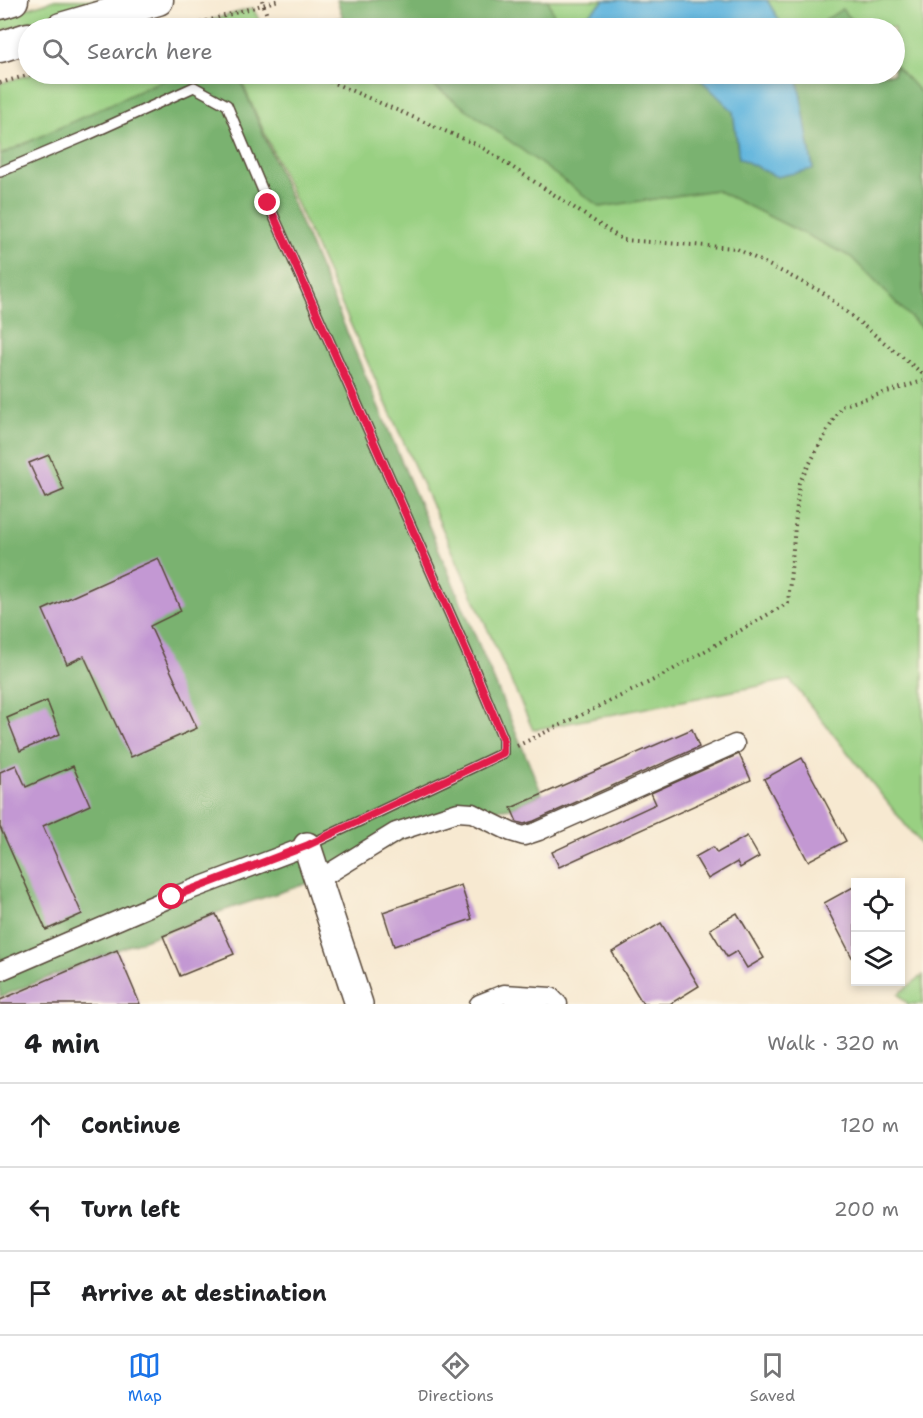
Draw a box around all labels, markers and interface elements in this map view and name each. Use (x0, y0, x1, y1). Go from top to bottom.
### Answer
search box (18, 18, 905, 84)
icon: search (39, 35, 72, 68)
text: Search here (87, 37, 213, 66)
route end (254, 189, 280, 215)
map controls (851, 878, 905, 986)
button: locate (851, 878, 905, 932)
route start (158, 883, 184, 909)
button: layers (851, 932, 905, 986)
text: 4 min (24, 1026, 100, 1061)
text: Walk · 320 m (767, 1030, 899, 1056)
icon: ahead (24, 1109, 57, 1142)
text: Continue (81, 1111, 181, 1140)
text: 120 m (840, 1112, 899, 1138)
icon: left (24, 1193, 57, 1226)
text: Turn left (81, 1195, 180, 1224)
text: 200 m (834, 1196, 899, 1222)
icon: arrive (24, 1277, 57, 1310)
text: Arrive at destination (81, 1279, 327, 1308)
tab: Map (128, 1349, 162, 1406)
tab: Directions (418, 1349, 494, 1406)
tab: Saved (750, 1349, 795, 1406)

